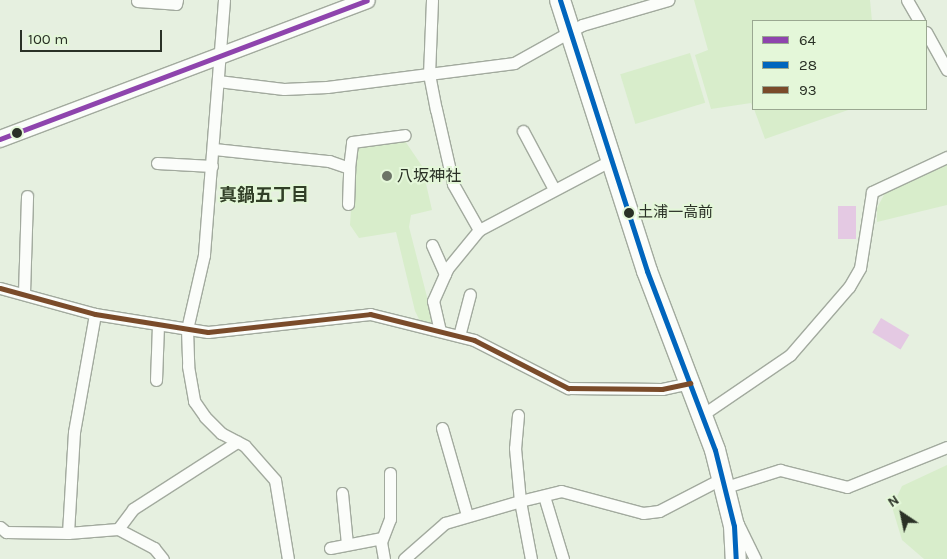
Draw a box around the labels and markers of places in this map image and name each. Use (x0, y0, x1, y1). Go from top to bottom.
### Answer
unlabelled marker (12, 128, 22, 138)
place label: 八坂神社 (397, 166, 461, 186)
marker: 八坂神社 (381, 170, 393, 182)
place label: 土浦一高前 (638, 204, 713, 222)
marker: 土浦一高前 (624, 208, 634, 218)

